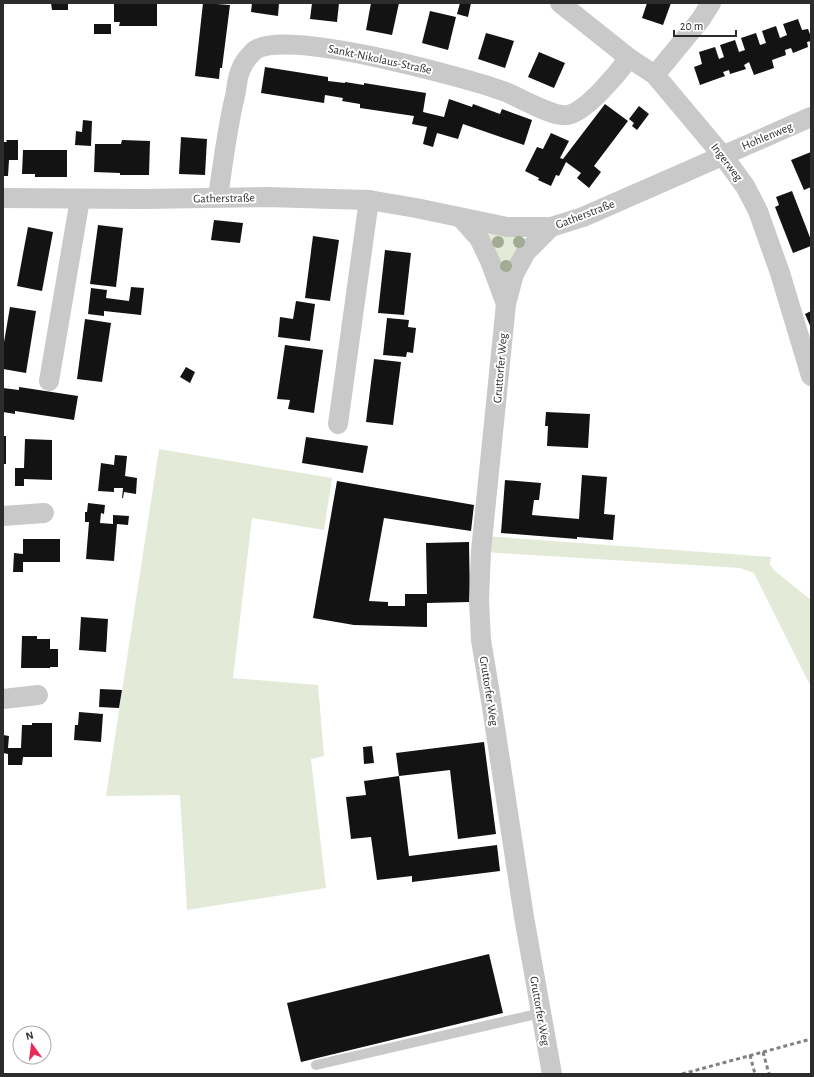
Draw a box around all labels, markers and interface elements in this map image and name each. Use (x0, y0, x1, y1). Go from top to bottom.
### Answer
scale bar (674, 12, 736, 38)
text: 20 m (680, 20, 703, 32)
street label: Sankt-Nikolaus-Straße (327, 42, 433, 76)
street label: Hohlenweg (740, 120, 794, 152)
street label: Ingerweg (709, 141, 745, 183)
street label: Gatherstraße (193, 191, 255, 205)
street label: Gatherstraße (554, 197, 616, 231)
street label: Gruttorfer Weg (491, 332, 509, 404)
street label: Gruttorfer Weg (478, 655, 500, 727)
street label: Gruttorfer Weg (528, 975, 552, 1047)
north arrow (12, 1025, 52, 1065)
text: N (25, 1030, 35, 1042)

